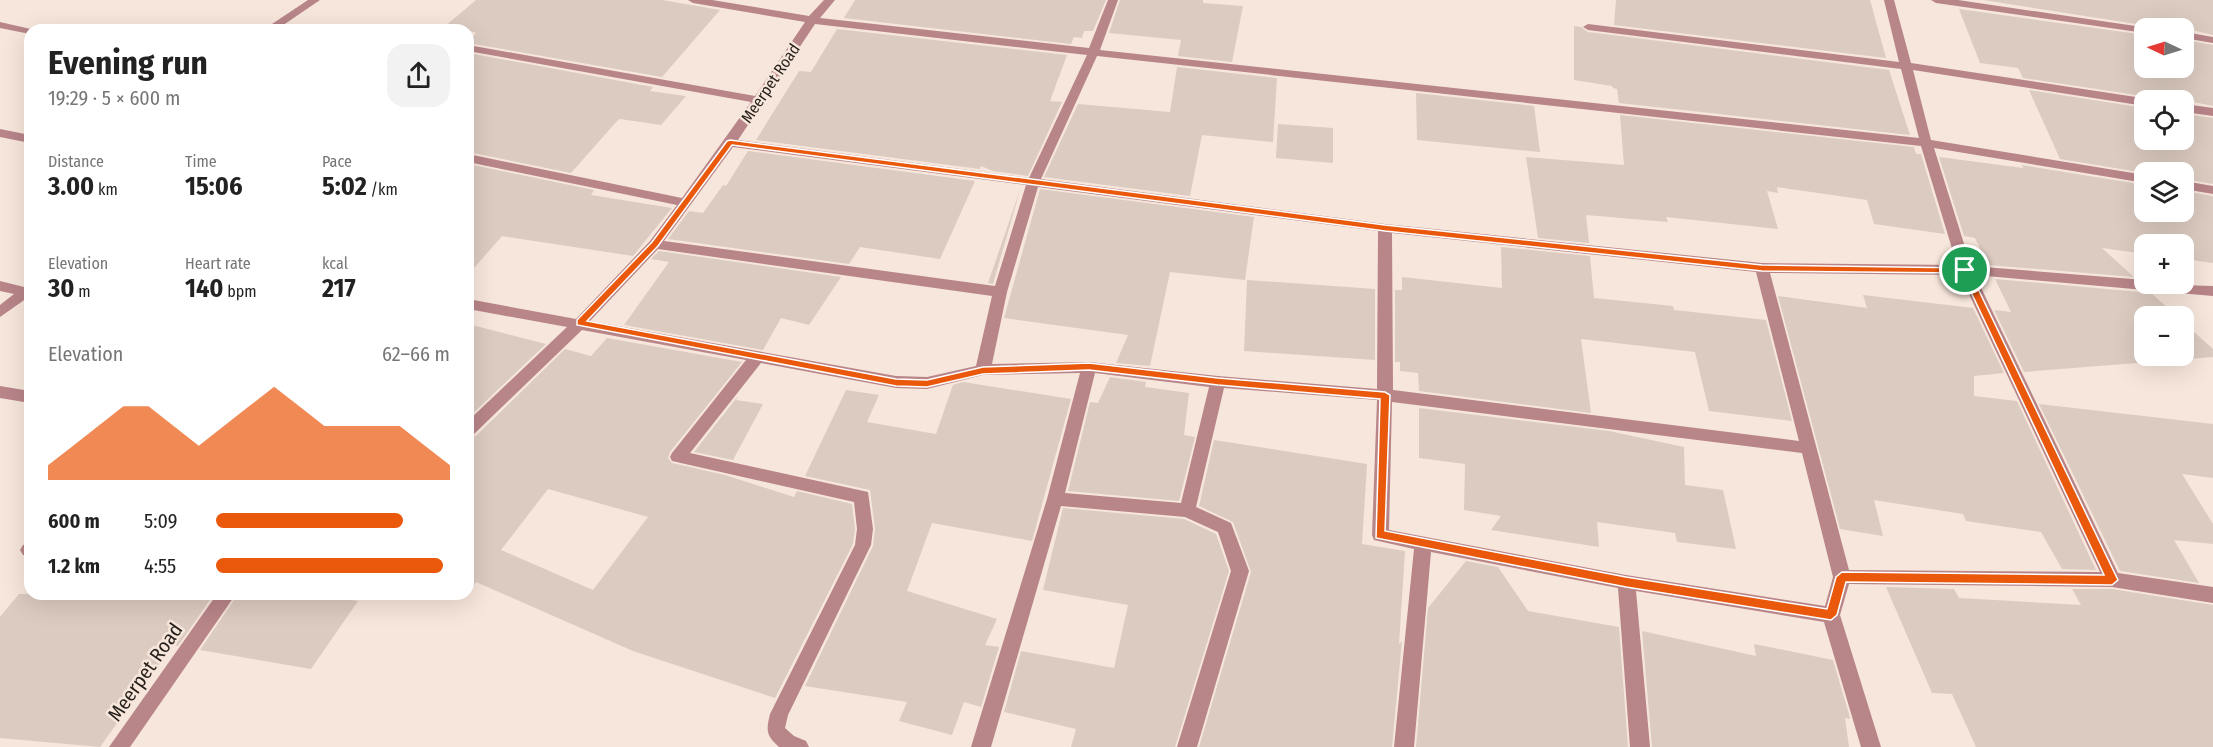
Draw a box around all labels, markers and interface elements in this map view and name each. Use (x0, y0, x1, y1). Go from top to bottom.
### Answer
north arrow (2134, 18, 2194, 78)
map controls (2134, 18, 2194, 366)
street label: Meerpet Road (737, 40, 804, 126)
text: Evening run (48, 43, 208, 83)
button: share (387, 44, 450, 107)
text: 19:29 · 5 × 600 m (48, 86, 180, 110)
button: locate (2134, 90, 2194, 150)
text: Distance (48, 152, 104, 171)
text: Time (185, 152, 217, 171)
text: Pace (322, 152, 352, 171)
button: layers (2134, 162, 2194, 222)
text: 3.00 (48, 171, 94, 202)
text: 15:06 (185, 171, 243, 202)
text: 5:02 (322, 171, 367, 202)
text: km (94, 180, 118, 199)
text: /km (367, 180, 398, 199)
button: + (2134, 234, 2194, 294)
pin (1939, 244, 1990, 295)
icon: arrive (1948, 253, 1981, 286)
text: Elevation (48, 254, 108, 273)
text: Heart rate (185, 254, 251, 273)
text: kcal (322, 254, 348, 273)
text: 30 (48, 273, 75, 304)
text: 140 (185, 273, 224, 304)
text: 217 (322, 273, 356, 304)
text: m (75, 282, 91, 301)
text: bpm (224, 282, 257, 301)
button: − (2134, 306, 2194, 366)
text: Elevation (48, 342, 123, 366)
text: 62–66 m (382, 342, 450, 366)
text: 600 m (48, 509, 100, 533)
text: 5:09 (144, 509, 177, 533)
text: 1.2 km (48, 554, 100, 578)
text: 4:55 (144, 554, 176, 578)
street label: Meerpet Road (102, 618, 188, 726)

